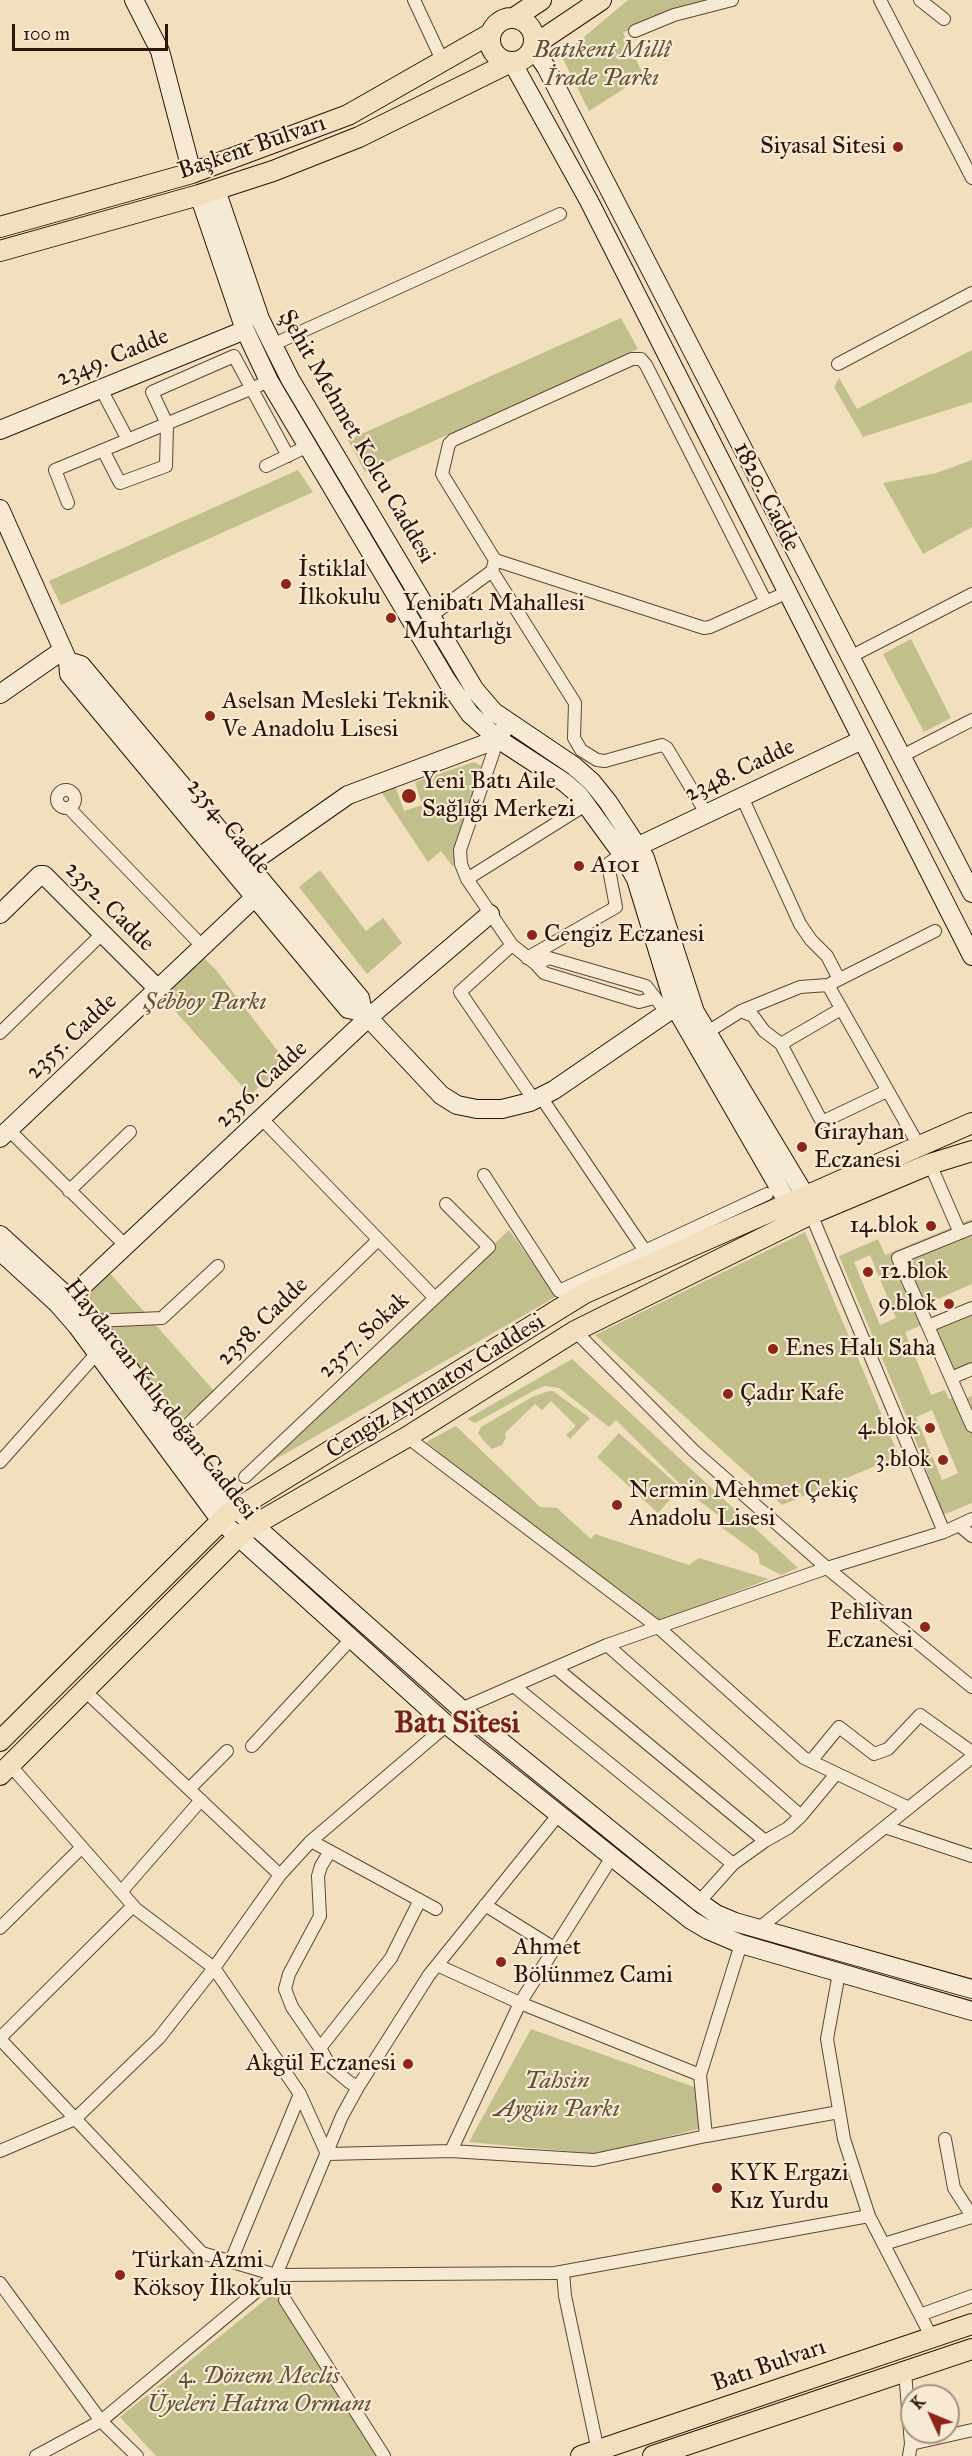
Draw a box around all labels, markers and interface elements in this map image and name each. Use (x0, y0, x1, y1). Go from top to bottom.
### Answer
scale bar (15, 12, 171, 50)
text: 100 m (23, 23, 70, 45)
park label: Batıkent Millî İrade Parkı (533, 37, 671, 93)
street label: Başkent Bulvarı (174, 109, 330, 187)
place label: Siyasal Sitesi (760, 133, 886, 161)
marker: Siyasal Sitesi (891, 140, 905, 154)
street label: Şehit Mehmet Kolcu Caddesi (272, 305, 440, 569)
street label: 2349. Cadde (53, 322, 173, 394)
street label: 1820. Cadde (726, 438, 806, 556)
place label: İstiklal İlkokulu (298, 556, 381, 612)
marker: İstiklal İlkokulu (279, 577, 293, 591)
place label: Yenibatı Mahallesi Muhtarlığı (403, 590, 585, 646)
marker: Yenibatı Mahallesi Muhtarlığı (384, 611, 398, 625)
place label: Aselsan Mesleki Teknik Ve Anadolu Lisesi (222, 688, 449, 744)
marker: Aselsan Mesleki Teknik Ve Anadolu Lisesi (203, 709, 217, 723)
street label: 2348. Cadde (680, 733, 800, 809)
place label: Yeni Batı Aile Sağlığı Merkezi (422, 768, 575, 824)
street label: 2354. Cadde (179, 773, 277, 881)
marker: Yeni Batı Aile Sağlığı Merkezi (400, 787, 418, 805)
place label: A101 (591, 852, 640, 880)
street label: 2352. Cadde (58, 856, 160, 958)
marker: A101 (572, 859, 586, 873)
place label: Cengiz Eczanesi (544, 921, 704, 949)
marker: Cengiz Eczanesi (525, 928, 539, 942)
street label: 2355. Cadde (21, 988, 123, 1086)
park label: Şebboy Parkı (144, 989, 266, 1017)
street label: 2356. Cadde (210, 1035, 314, 1135)
place label: Girayhan Eczanesi (814, 1119, 905, 1175)
marker: Girayhan Eczanesi (795, 1140, 809, 1154)
place label: 14.blok (849, 1212, 919, 1240)
marker: 14.blok (924, 1219, 938, 1233)
place label: 12.blok (880, 1258, 948, 1286)
marker: 12.blok (861, 1265, 875, 1279)
street label: 2358. Cadde (211, 1271, 315, 1373)
street label: Haydarcan Kılıçdoğan Caddesi (57, 1274, 263, 1526)
street label: 2357. Sokak (313, 1287, 415, 1385)
place label: 9.blok (878, 1290, 937, 1318)
marker: 9.blok (942, 1297, 956, 1311)
street label: Cengiz Aytmatov Caddesi (322, 1308, 550, 1466)
place label: Enes Halı Saha (785, 1335, 936, 1363)
marker: Enes Halı Saha (766, 1342, 780, 1356)
place label: Çadır Kafe (740, 1380, 844, 1408)
marker: Çadır Kafe (721, 1387, 735, 1401)
place label: 4.blok (858, 1414, 918, 1442)
marker: 4.blok (923, 1421, 937, 1435)
place label: 3.blok (875, 1446, 931, 1474)
marker: 3.blok (936, 1453, 950, 1467)
place label: Nermin Mehmet Çekiç Anadolu Lisesi (629, 1477, 858, 1533)
marker: Nermin Mehmet Çekiç Anadolu Lisesi (610, 1498, 624, 1512)
place label: Pehlivan Eczanesi (826, 1599, 913, 1655)
marker: Pehlivan Eczanesi (918, 1620, 932, 1634)
district label: Batı Sitesi (394, 1707, 520, 1743)
place label: Ahmet Bölünmez Cami (513, 1934, 673, 1990)
marker: Ahmet Bölünmez Cami (494, 1955, 508, 1969)
place label: Akgül Eczanesi (246, 2050, 396, 2078)
marker: Akgül Eczanesi (401, 2057, 415, 2071)
park label: Tahsin Aygün Parkı (494, 2068, 620, 2124)
place label: KYK Ergazi Kız Yurdu (729, 2160, 849, 2216)
marker: KYK Ergazi Kız Yurdu (710, 2181, 724, 2195)
place label: Türkan Azmi Köksoy İlkokulu (132, 2247, 292, 2303)
marker: Türkan Azmi Köksoy İlkokulu (113, 2268, 127, 2282)
street label: Batı Bulvarı (708, 2333, 830, 2399)
park label: 4. Dönem Meclis Üyeleri Hatıra Ormanı (147, 2363, 371, 2419)
north arrow (900, 2384, 960, 2444)
text: K (907, 2392, 929, 2413)

